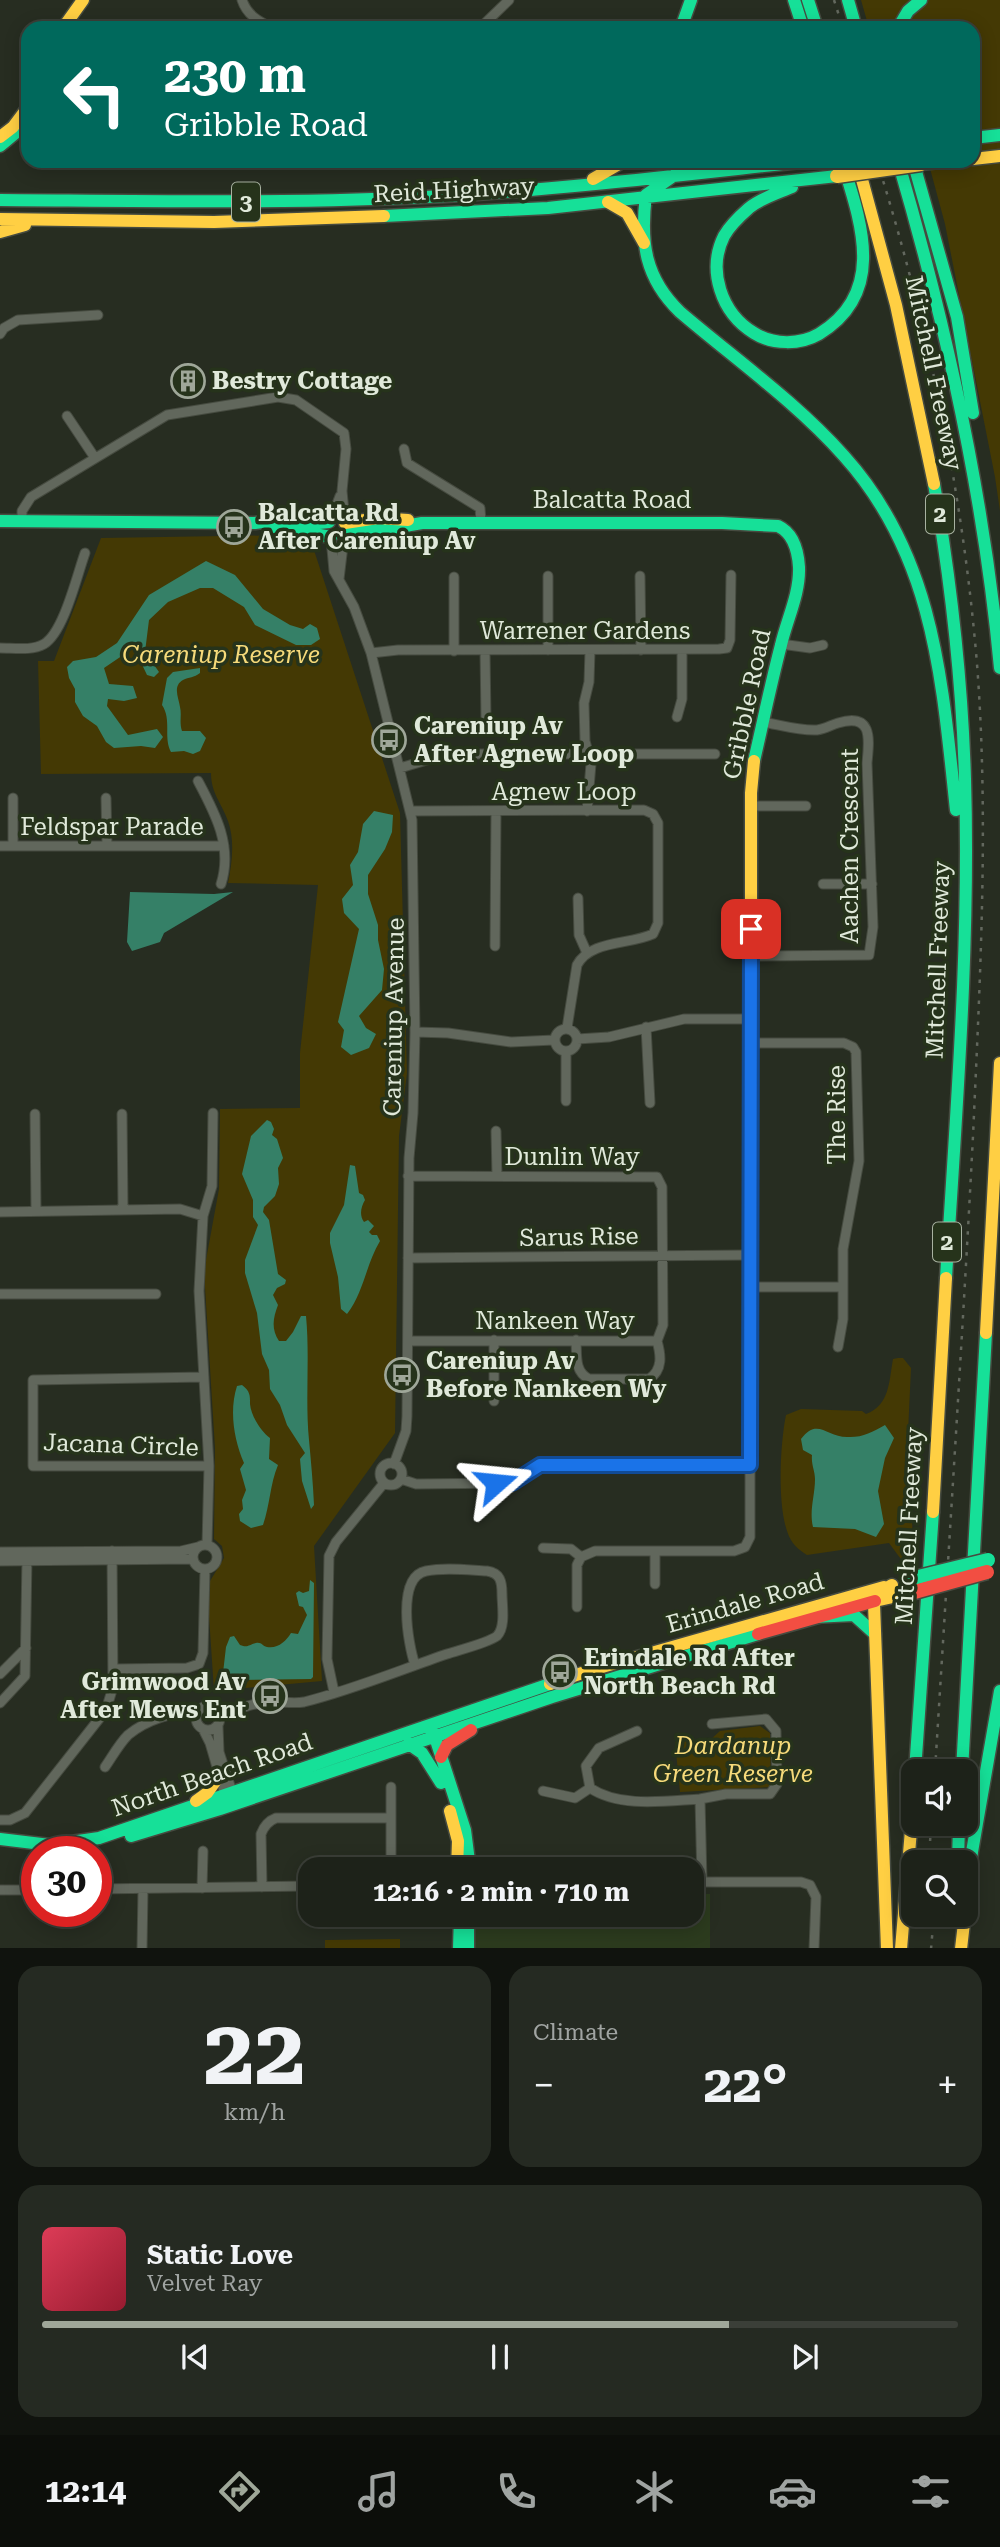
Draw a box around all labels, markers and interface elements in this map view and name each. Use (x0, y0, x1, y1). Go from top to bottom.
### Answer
text: 230 m (164, 47, 306, 104)
icon: left (49, 49, 140, 140)
text: Gribble Road (164, 106, 368, 144)
street label: Reid Highway (373, 172, 536, 208)
road number: 3 (232, 182, 260, 222)
street label: Mitchell Freeway (900, 273, 968, 474)
building icon: Bestry Cottage (169, 362, 207, 400)
place label: Bestry Cottage (212, 367, 392, 395)
street label: Balcatta Road (533, 486, 691, 514)
road number: 2 (926, 494, 954, 534)
place label: Balcatta Rd After Careniup Av (258, 499, 476, 555)
bus stop icon: Balcatta Rd After Careniup Av (215, 508, 253, 546)
street label: Warrener Gardens (480, 617, 690, 645)
street label: Gribble Road (717, 626, 777, 782)
park label: Careniup Reserve (122, 641, 320, 669)
place label: Careniup Av After Agnew Loop (414, 712, 634, 768)
bus stop icon: Careniup Av After Agnew Loop (370, 721, 408, 759)
street label: Aachen Crescent (836, 748, 864, 944)
street label: Agnew Loop (491, 778, 637, 806)
street label: Feldspar Parade (20, 813, 204, 841)
street label: Mitchell Freeway (921, 860, 955, 1059)
pin (721, 899, 781, 959)
icon: arrive (732, 910, 770, 948)
street label: Careniup Avenue (378, 917, 410, 1117)
street label: The Rise (823, 1065, 851, 1165)
street label: Dunlin Way (504, 1143, 640, 1171)
street label: Sarus Rise (519, 1222, 639, 1252)
road number: 2 (933, 1222, 961, 1261)
street label: Nankeen Way (475, 1307, 636, 1335)
place label: Careniup Av Before Nankeen Wy (426, 1347, 667, 1403)
bus stop icon: Careniup Av Before Nankeen Wy (383, 1356, 421, 1394)
street label: Mitchell Freeway (890, 1426, 928, 1626)
street label: Jacana Circle (43, 1428, 199, 1462)
position arrow (459, 1446, 533, 1520)
street label: Erindale Road (663, 1567, 827, 1639)
place label: Erindale Rd After North Beach Rd (584, 1644, 795, 1700)
bus stop icon: Erindale Rd After North Beach Rd (541, 1653, 579, 1691)
place label: Grimwood Av After Mews Ent (60, 1668, 247, 1724)
bus stop icon: Grimwood Av After Mews Ent (251, 1677, 289, 1715)
street label: North Beach Road (108, 1728, 316, 1822)
park label: Dardanup Green Reserve (653, 1732, 813, 1788)
map controls (901, 1759, 978, 1927)
button: sound (901, 1759, 978, 1836)
speed limit sign: 30 (21, 1836, 112, 1927)
button: search (901, 1850, 978, 1927)
text: 12:16 · 2 min · 710 m (373, 1877, 629, 1907)
text: 22 (204, 2000, 305, 2106)
text: Climate (533, 2019, 618, 2046)
text: 22° (703, 2054, 788, 2115)
text: − (533, 2063, 554, 2107)
text: + (937, 2063, 958, 2107)
text: km/h (224, 2099, 285, 2126)
text: Static Love (147, 2240, 293, 2270)
text: Velvet Ray (147, 2270, 262, 2297)
icon: previous (176, 2338, 214, 2376)
icon: pause (481, 2338, 519, 2376)
icon: next (786, 2338, 824, 2376)
icon: directions (215, 2467, 264, 2516)
icon: music (354, 2467, 403, 2516)
icon: phone (492, 2467, 541, 2516)
icon: climate (630, 2467, 679, 2516)
icon: car (768, 2467, 817, 2516)
icon: filters (906, 2467, 955, 2516)
text: 12:14 (45, 2472, 126, 2510)

